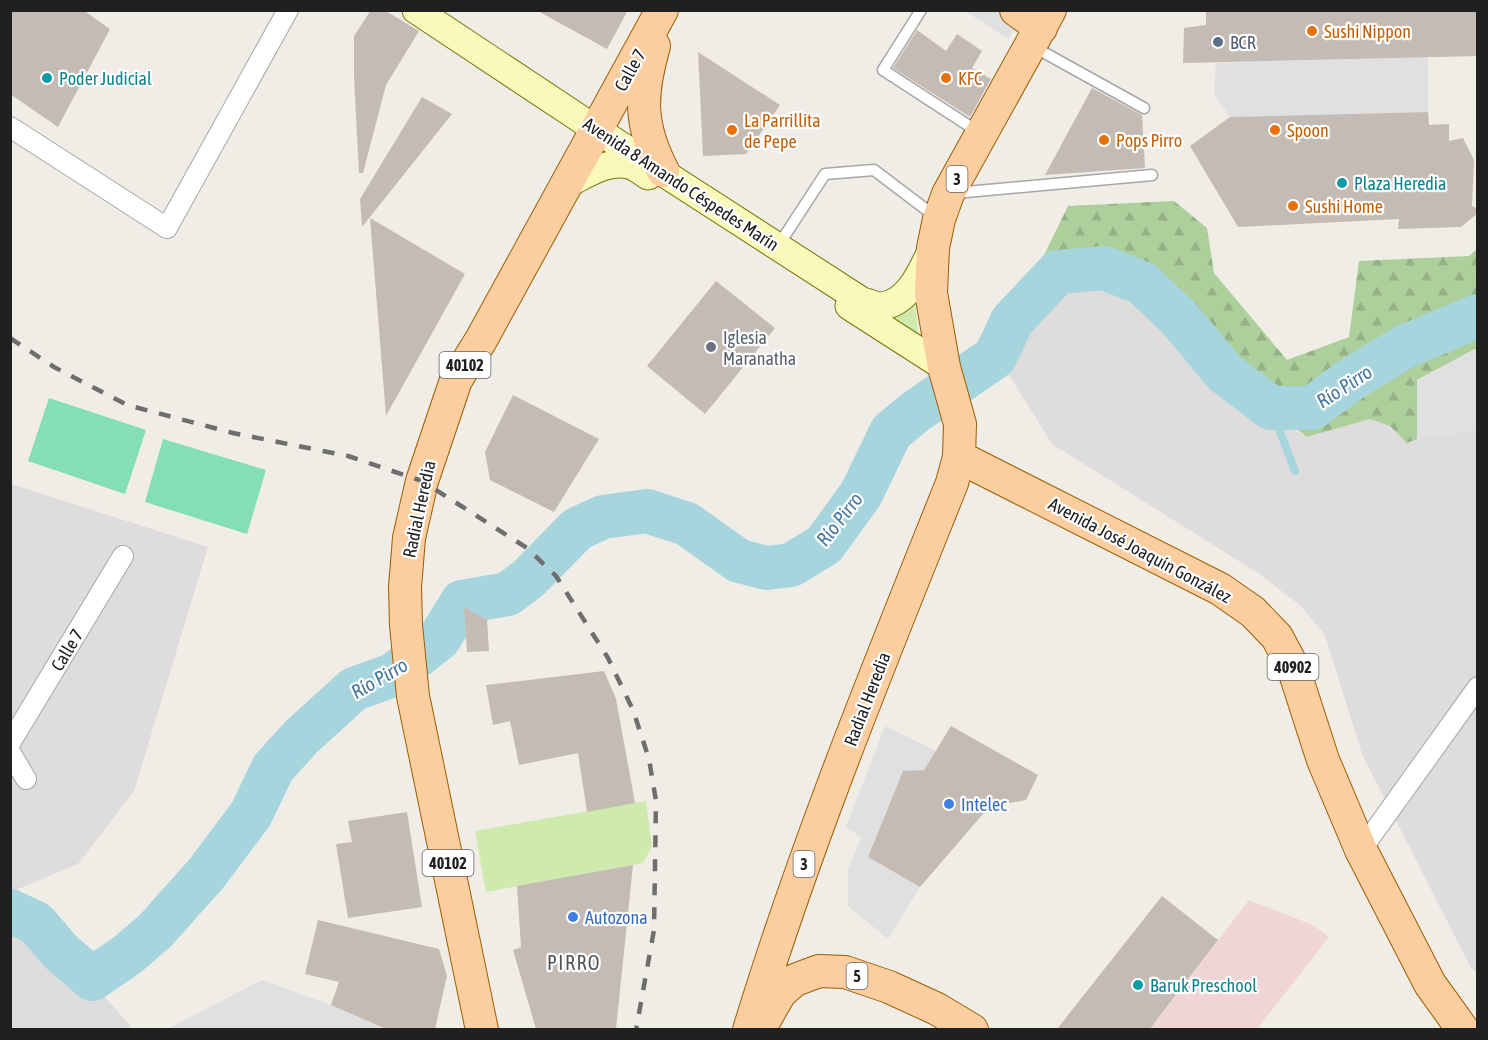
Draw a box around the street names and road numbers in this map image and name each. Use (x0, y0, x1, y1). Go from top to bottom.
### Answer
street label: Calle 7 (610, 45, 650, 95)
street label: Avenida 8 Amando Céspedes Marín (579, 113, 783, 255)
road number: 3 (946, 166, 968, 192)
road number: 40102 (440, 352, 490, 378)
street label: Radial Heredia (398, 459, 440, 559)
street label: Avenida José Joaquín González (1045, 493, 1235, 607)
street label: Calle 7 (46, 625, 88, 675)
street label: Radial Heredia (840, 649, 894, 749)
road number: 40902 (1268, 654, 1318, 680)
road number: 40102 (422, 850, 474, 876)
road number: 3 (794, 851, 814, 877)
road number: 5 (846, 963, 868, 989)

